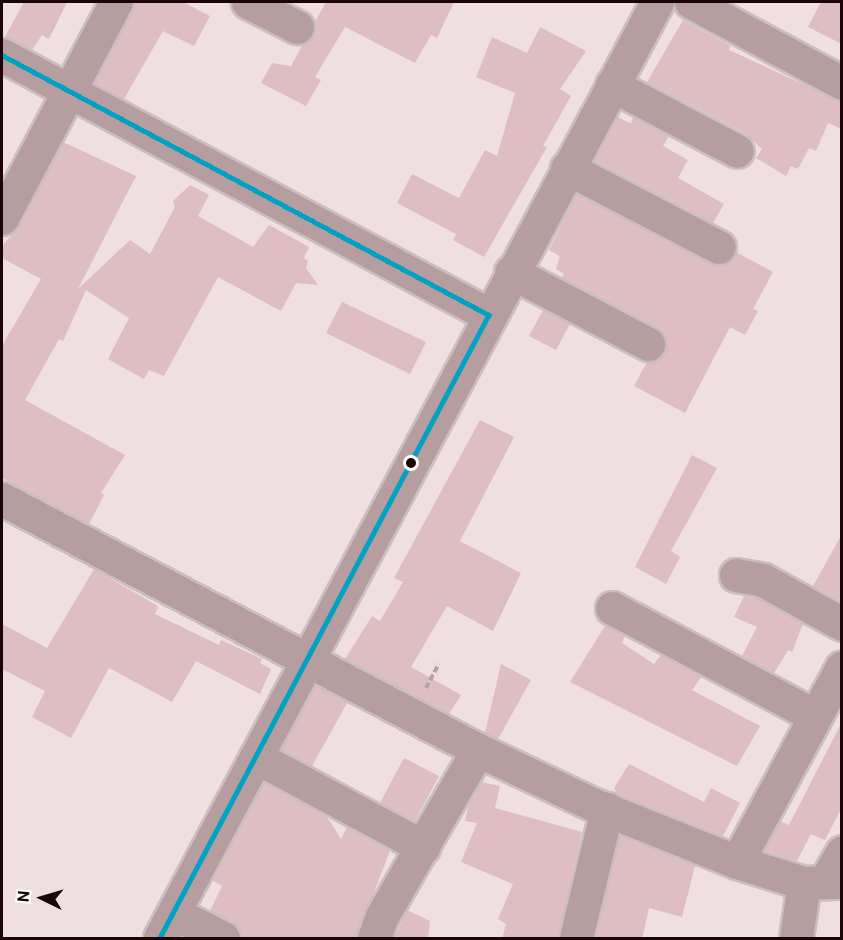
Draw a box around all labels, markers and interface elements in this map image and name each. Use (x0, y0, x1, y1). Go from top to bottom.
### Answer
unlabelled marker (405, 457, 417, 469)
north arrow (12, 868, 72, 928)
text: N (14, 890, 34, 903)

